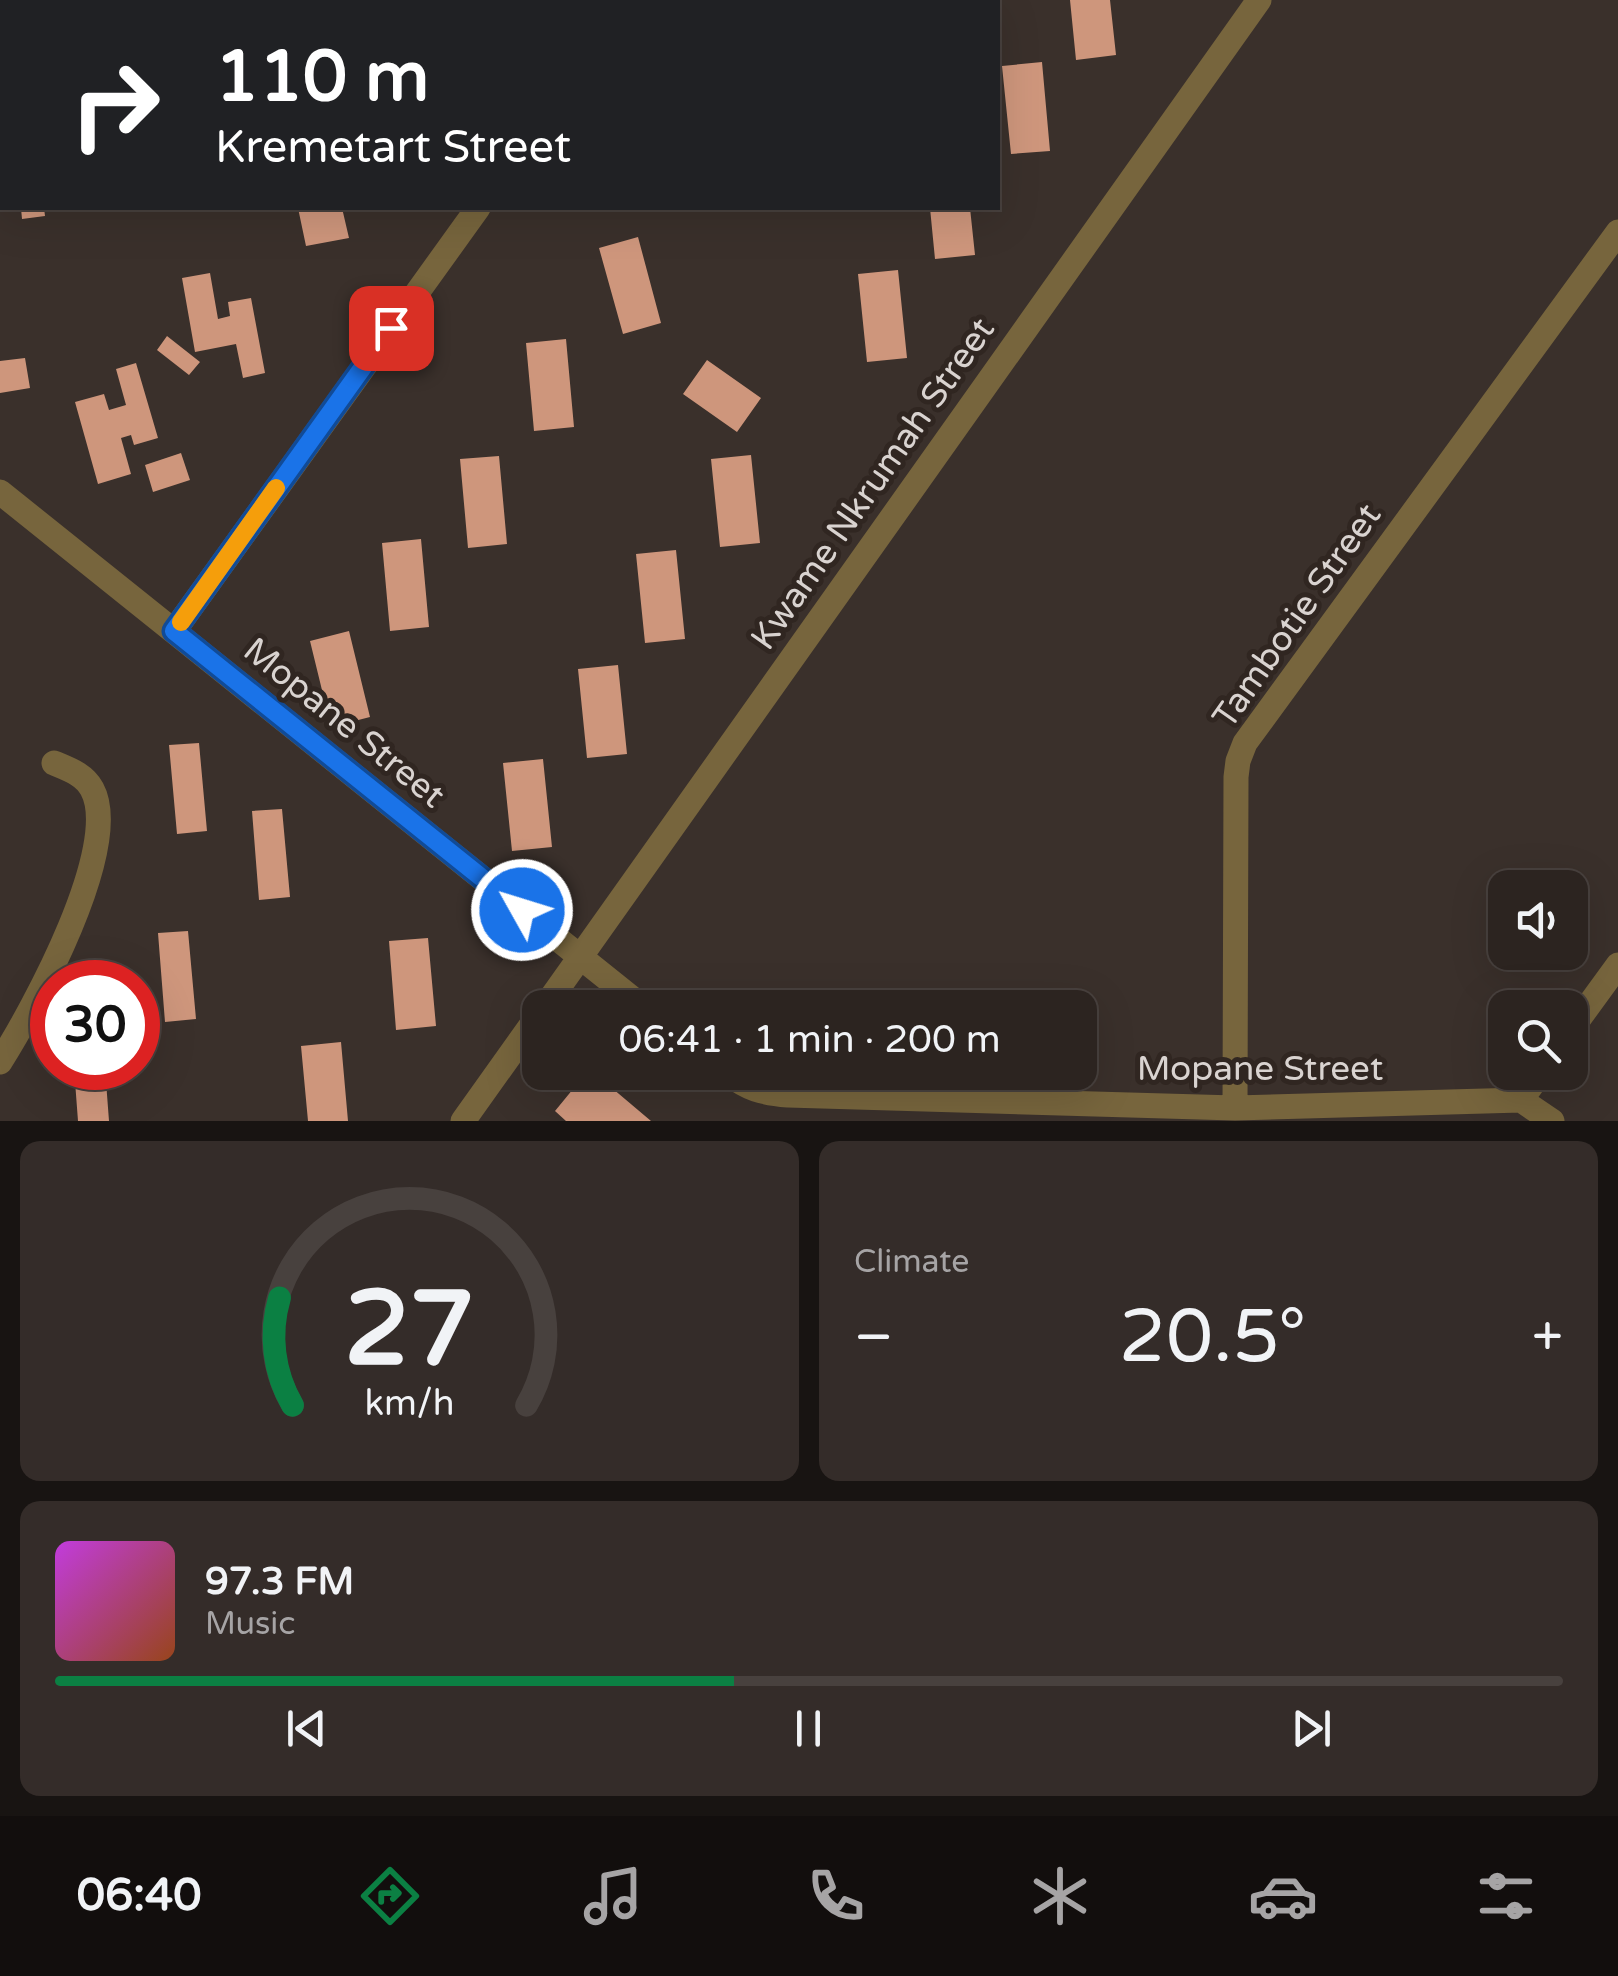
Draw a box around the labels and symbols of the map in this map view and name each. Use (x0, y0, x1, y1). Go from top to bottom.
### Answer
pin (349, 286, 434, 371)
street label: Kwame Nkrumah Street (742, 310, 1004, 658)
street label: Tambotie Street (1204, 496, 1390, 736)
street label: Mopane Street (235, 629, 453, 817)
position arrow (470, 858, 574, 962)
speed limit sign: 30 (30, 960, 160, 1090)
street label: Mopane Street (1137, 1048, 1383, 1090)

